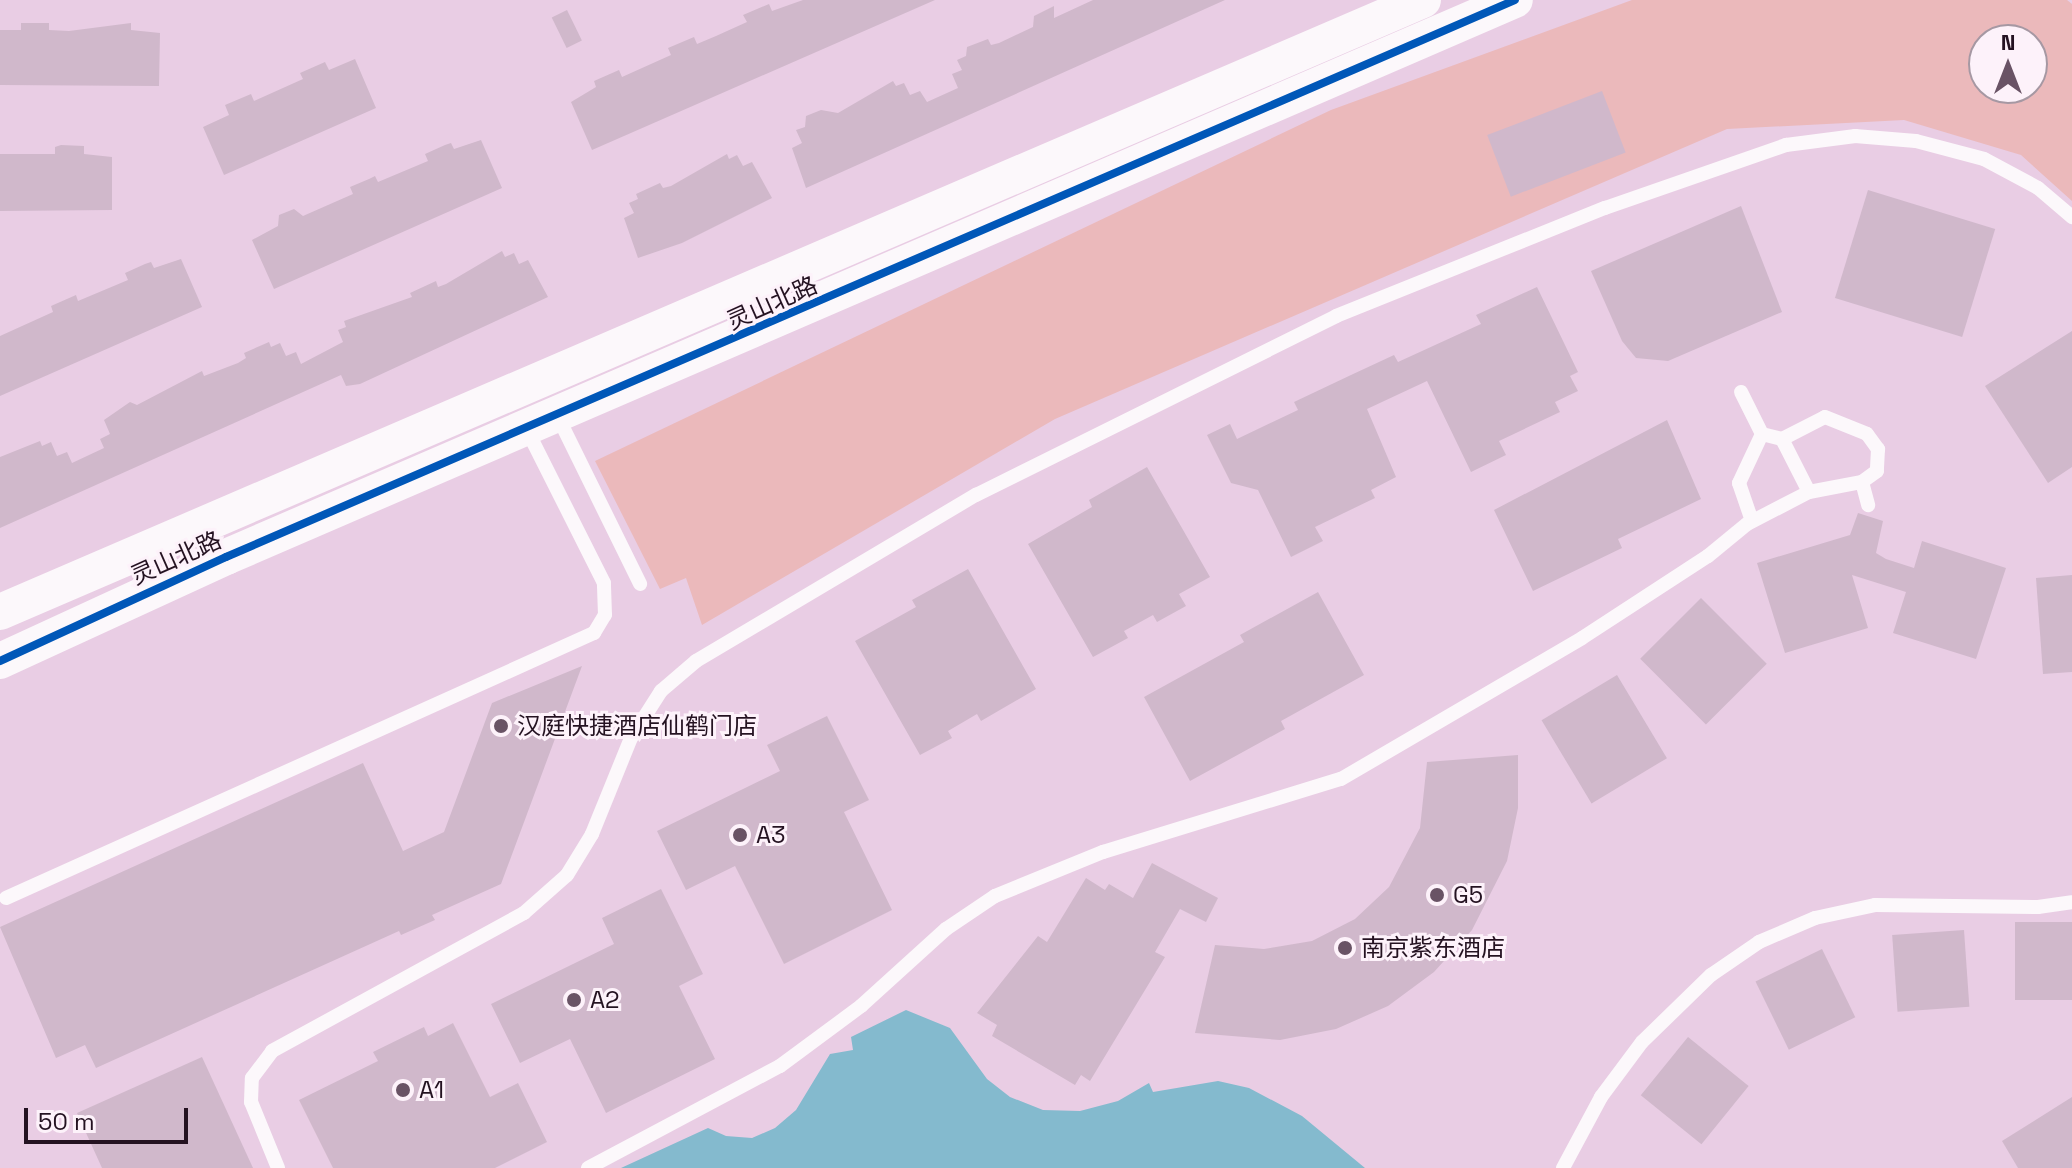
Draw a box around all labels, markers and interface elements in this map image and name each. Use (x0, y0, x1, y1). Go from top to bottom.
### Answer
north arrow (1968, 24, 2048, 104)
text: N (2001, 28, 2015, 56)
street label: 灵山北路 (722, 270, 822, 336)
street label: 灵山北路 (126, 525, 226, 591)
place label: 汉庭快捷酒店仙鹤门店 (517, 712, 757, 740)
marker: 汉庭快捷酒店仙鹤门店 (492, 717, 510, 735)
place label: A3 (756, 821, 786, 849)
marker: A3 (731, 826, 749, 844)
place label: G5 (1453, 881, 1483, 909)
marker: G5 (1428, 886, 1446, 904)
place label: 南京紫东酒店 (1361, 934, 1505, 962)
marker: 南京紫东酒店 (1336, 939, 1354, 957)
place label: A2 (590, 986, 620, 1014)
marker: A2 (565, 991, 583, 1009)
place label: A1 (419, 1076, 444, 1104)
marker: A1 (394, 1081, 412, 1099)
scale bar (28, 1092, 192, 1142)
text: 50 m (38, 1106, 95, 1137)

